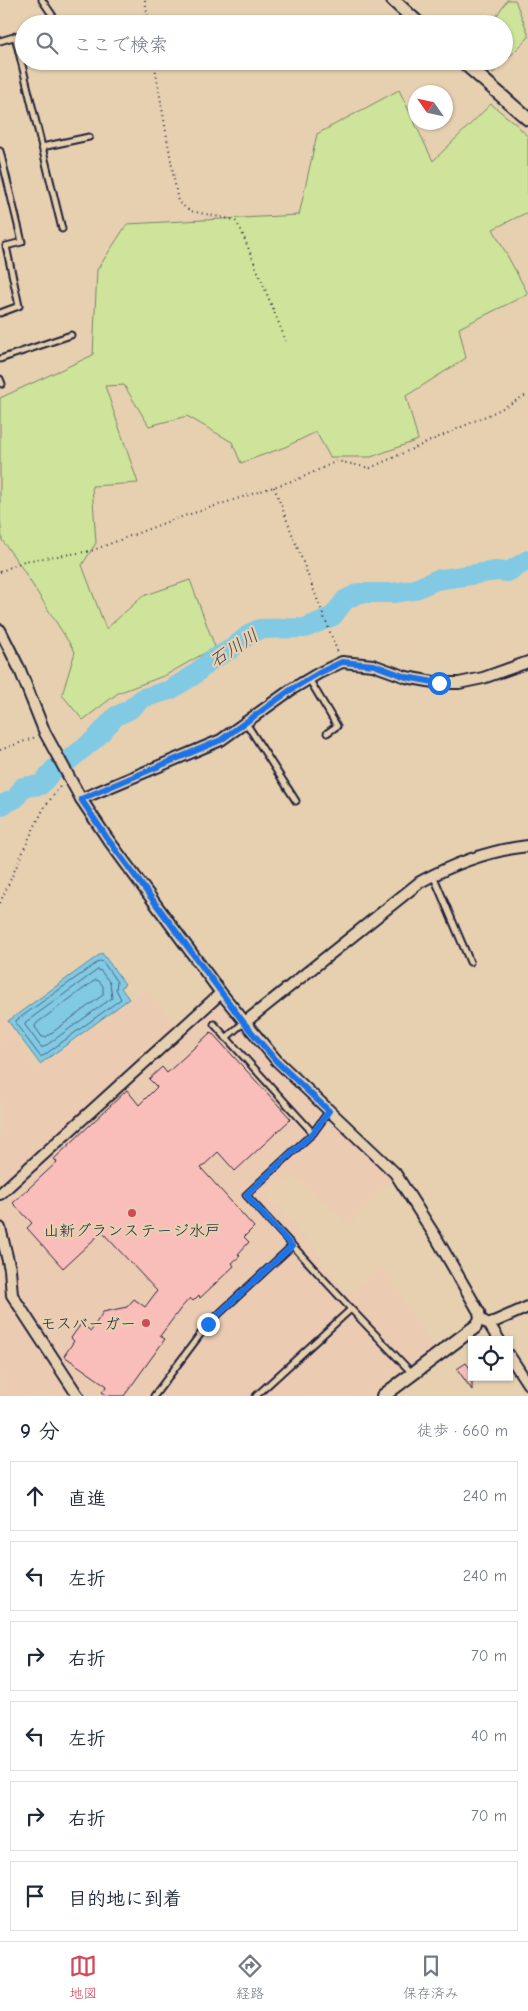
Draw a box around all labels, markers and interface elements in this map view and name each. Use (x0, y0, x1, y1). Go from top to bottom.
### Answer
search box (15, 15, 513, 70)
icon: search (33, 29, 61, 57)
text: ここで検索 (73, 34, 168, 56)
north arrow (408, 85, 453, 130)
water label: 石川川 (206, 625, 263, 672)
route start (428, 672, 451, 695)
marker: 山新グランステージ水戸 (126, 1207, 138, 1219)
place label: 山新グランステージ水戸 (43, 1222, 221, 1240)
route end (197, 1313, 220, 1336)
place label: モスバーガー (40, 1315, 136, 1333)
marker: モスバーガー (140, 1317, 152, 1329)
map controls (468, 1336, 513, 1381)
button: locate (468, 1336, 513, 1381)
text: 9 分 (20, 1419, 59, 1443)
text: 徒歩 · 660 m (417, 1422, 508, 1440)
icon: ahead (21, 1482, 49, 1510)
text: 240 m (463, 1487, 507, 1505)
text: 直進 (68, 1488, 106, 1510)
icon: left (21, 1562, 49, 1590)
text: 240 m (463, 1567, 507, 1585)
text: 左折 (68, 1568, 106, 1590)
icon: right (21, 1642, 49, 1670)
text: 70 m (471, 1647, 507, 1665)
text: 右折 (68, 1648, 106, 1670)
icon: left (21, 1722, 49, 1750)
text: 40 m (471, 1727, 507, 1745)
text: 左折 (68, 1728, 106, 1750)
icon: right (21, 1802, 49, 1830)
text: 70 m (471, 1807, 507, 1825)
text: 右折 (68, 1808, 106, 1830)
icon: arrive (21, 1882, 49, 1910)
text: 目的地に到着 (68, 1888, 182, 1910)
tab: 地図 (69, 1952, 97, 2002)
tab: 経路 (236, 1952, 264, 2002)
tab: 保存済み (403, 1952, 459, 2002)

